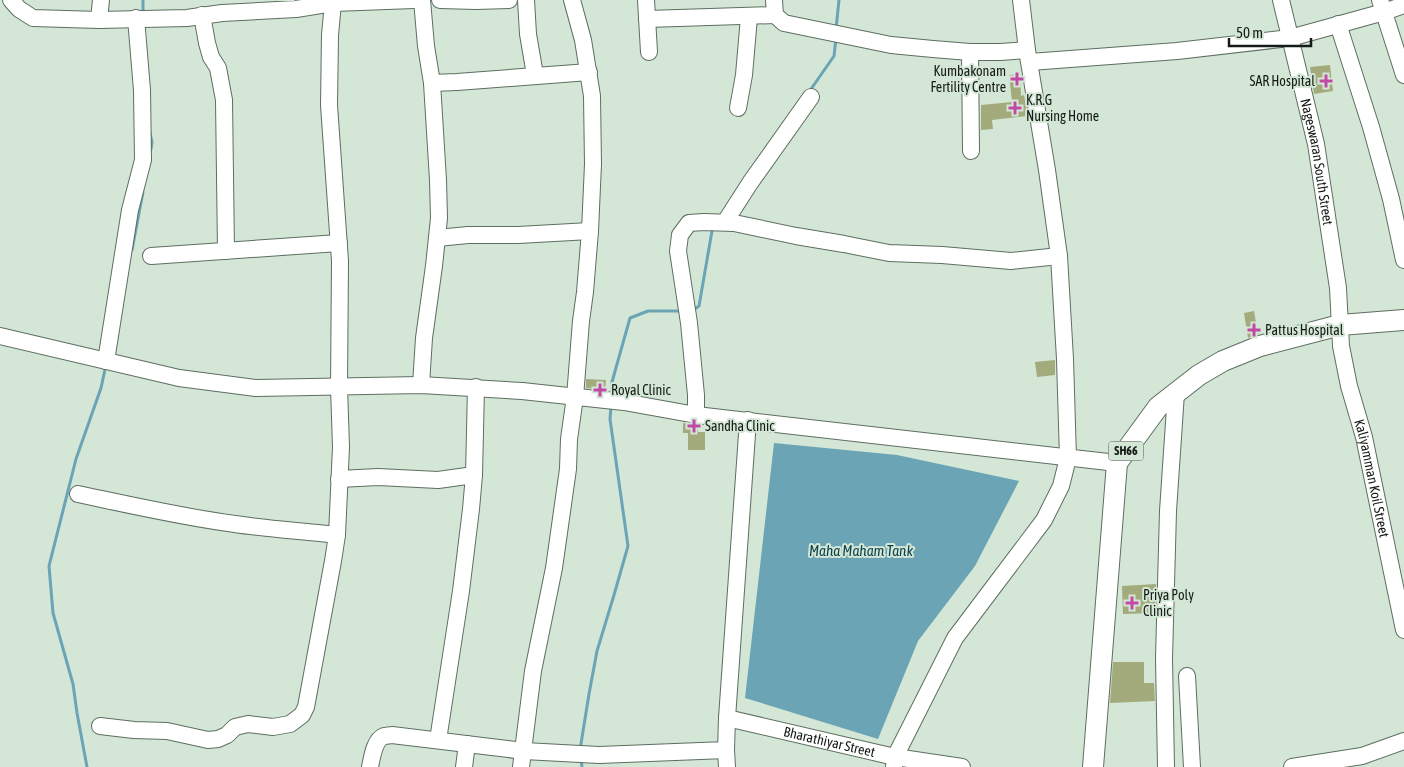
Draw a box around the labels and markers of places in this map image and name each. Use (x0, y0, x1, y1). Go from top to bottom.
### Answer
place label: Kumbakonam Fertility Centre (930, 63, 1006, 95)
marker: Kumbakonam Fertility Centre (1010, 72, 1024, 86)
place label: SAR Hospital (1250, 73, 1315, 89)
marker: SAR Hospital (1319, 74, 1333, 88)
place label: K.R.G Nursing Home (1026, 92, 1099, 124)
marker: K.R.G Nursing Home (1008, 101, 1022, 115)
place label: Pattus Hospital (1265, 322, 1344, 338)
marker: Pattus Hospital (1247, 323, 1261, 337)
place label: Royal Clinic (611, 382, 671, 398)
marker: Royal Clinic (593, 383, 607, 397)
place label: Sandha Clinic (705, 418, 775, 434)
marker: Sandha Clinic (687, 419, 701, 433)
place label: Priya Poly Clinic (1143, 587, 1194, 619)
marker: Priya Poly Clinic (1125, 596, 1139, 610)

